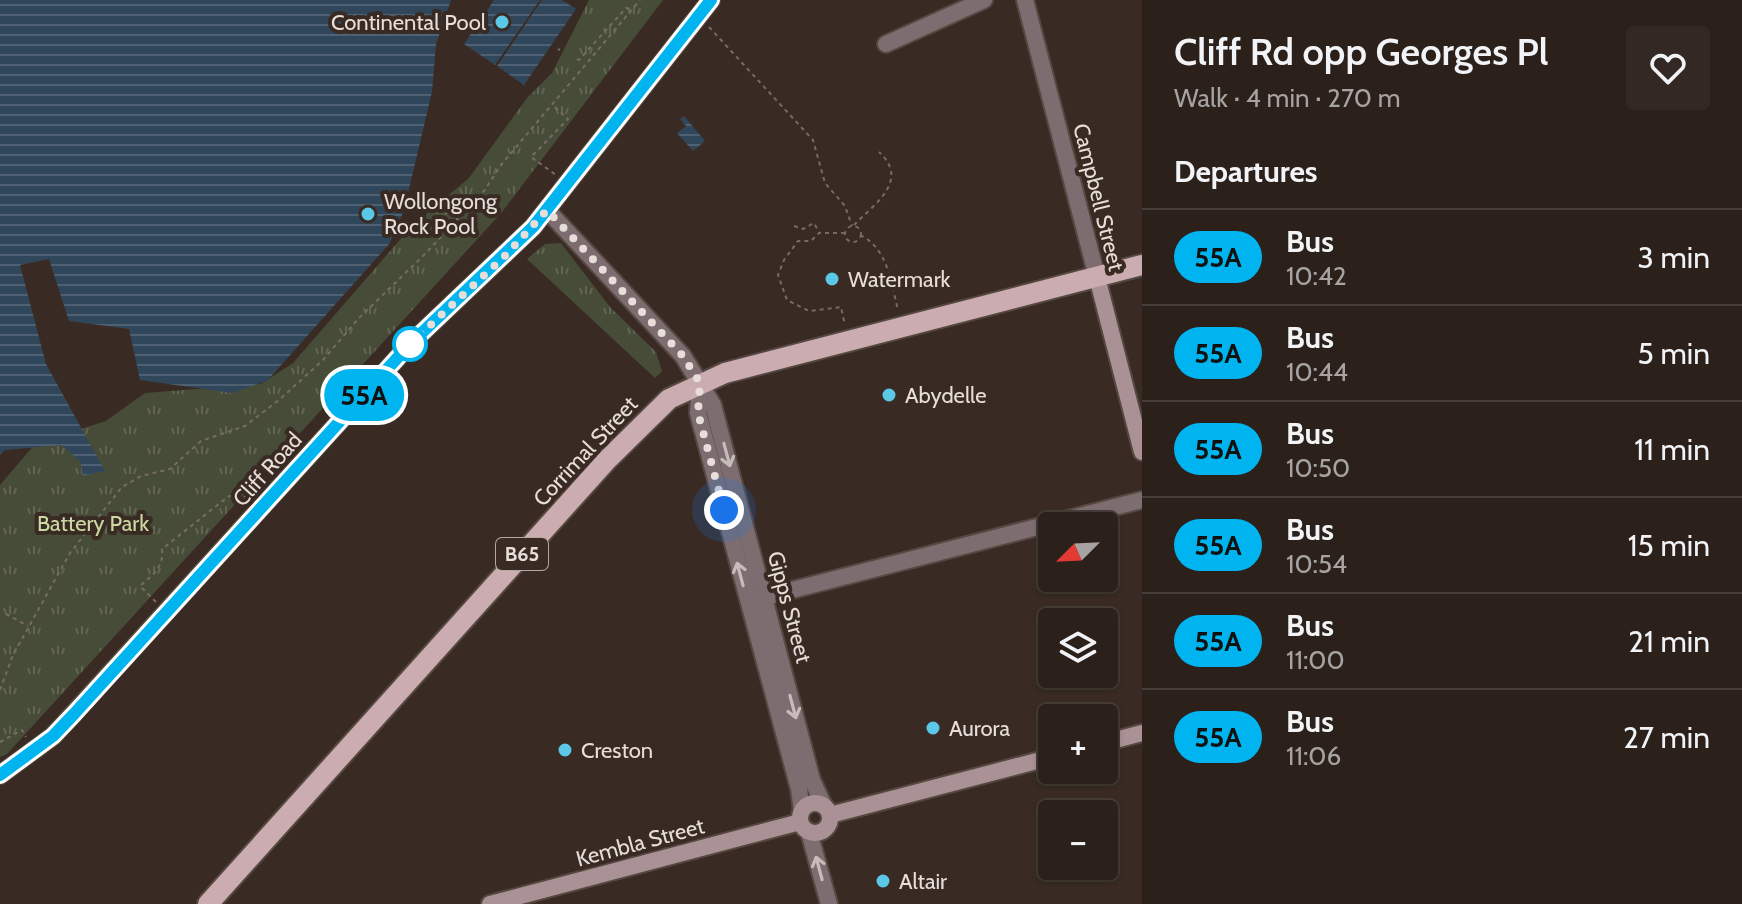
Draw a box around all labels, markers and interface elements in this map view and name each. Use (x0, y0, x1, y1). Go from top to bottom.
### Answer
place label: Continental Pool (331, 9, 487, 36)
marker: Continental Pool (493, 13, 511, 31)
button: heart (1626, 26, 1710, 110)
text: Cliff Rd opp Georges Pl (1174, 28, 1548, 75)
text: Walk · 4 min · 270 m (1174, 82, 1401, 114)
street label: Campbell Street (1067, 121, 1130, 274)
text: Departures (1174, 153, 1318, 190)
place label: Wollongong Rock Pool (384, 188, 498, 240)
marker: Wollongong Rock Pool (359, 205, 377, 223)
text: Bus (1286, 223, 1334, 260)
text: 3 min (1638, 239, 1710, 276)
text: 55A (1194, 240, 1242, 274)
text: 10:42 (1286, 260, 1347, 292)
place label: Watermark (848, 266, 951, 293)
marker: Watermark (823, 270, 841, 288)
text: Bus (1286, 319, 1334, 356)
unlabelled marker (393, 327, 427, 361)
text: 5 min (1638, 335, 1710, 372)
text: 55A (1194, 336, 1242, 370)
text: 10:44 (1286, 356, 1348, 388)
line badge: 55A (318, 369, 410, 421)
text: 55A (340, 378, 388, 412)
place label: Abydelle (905, 382, 986, 409)
marker: Abydelle (880, 386, 898, 404)
street label: Corrimal Street (528, 390, 644, 512)
text: Bus (1286, 415, 1334, 452)
street label: Cliff Road (227, 427, 308, 512)
text: 11 min (1634, 431, 1710, 468)
text: 55A (1194, 432, 1242, 466)
one-way arrow (720, 442, 735, 468)
text: 10:50 (1286, 452, 1350, 484)
your location (704, 490, 744, 530)
park label: Battery Park (37, 510, 149, 537)
text: Bus (1286, 511, 1334, 548)
north arrow (1038, 512, 1118, 592)
map controls (1038, 512, 1118, 880)
text: 15 min (1628, 527, 1710, 564)
text: 55A (1194, 528, 1242, 562)
road number: B65 (496, 538, 548, 570)
street label: Gipps Street (762, 548, 818, 666)
text: 10:54 (1286, 548, 1347, 580)
one-way arrow (732, 561, 747, 587)
text: Bus (1286, 607, 1334, 644)
button: layers (1038, 608, 1118, 688)
text: 21 min (1628, 623, 1710, 660)
text: 55A (1194, 624, 1242, 658)
text: 11:00 (1286, 644, 1345, 676)
one-way arrow (787, 693, 802, 719)
text: Bus (1286, 703, 1334, 740)
button: + (1038, 704, 1118, 784)
place label: Aurora (949, 715, 1010, 742)
marker: Aurora (924, 719, 942, 737)
text: 27 min (1623, 719, 1710, 756)
text: 55A (1194, 720, 1242, 754)
place label: Creston (581, 737, 653, 764)
text: 11:06 (1286, 740, 1341, 772)
marker: Creston (556, 741, 574, 759)
button: − (1038, 800, 1118, 880)
street label: Kembla Street (573, 812, 708, 873)
one-way arrow (810, 855, 825, 881)
place label: Altair (899, 868, 947, 895)
marker: Altair (874, 872, 892, 890)

